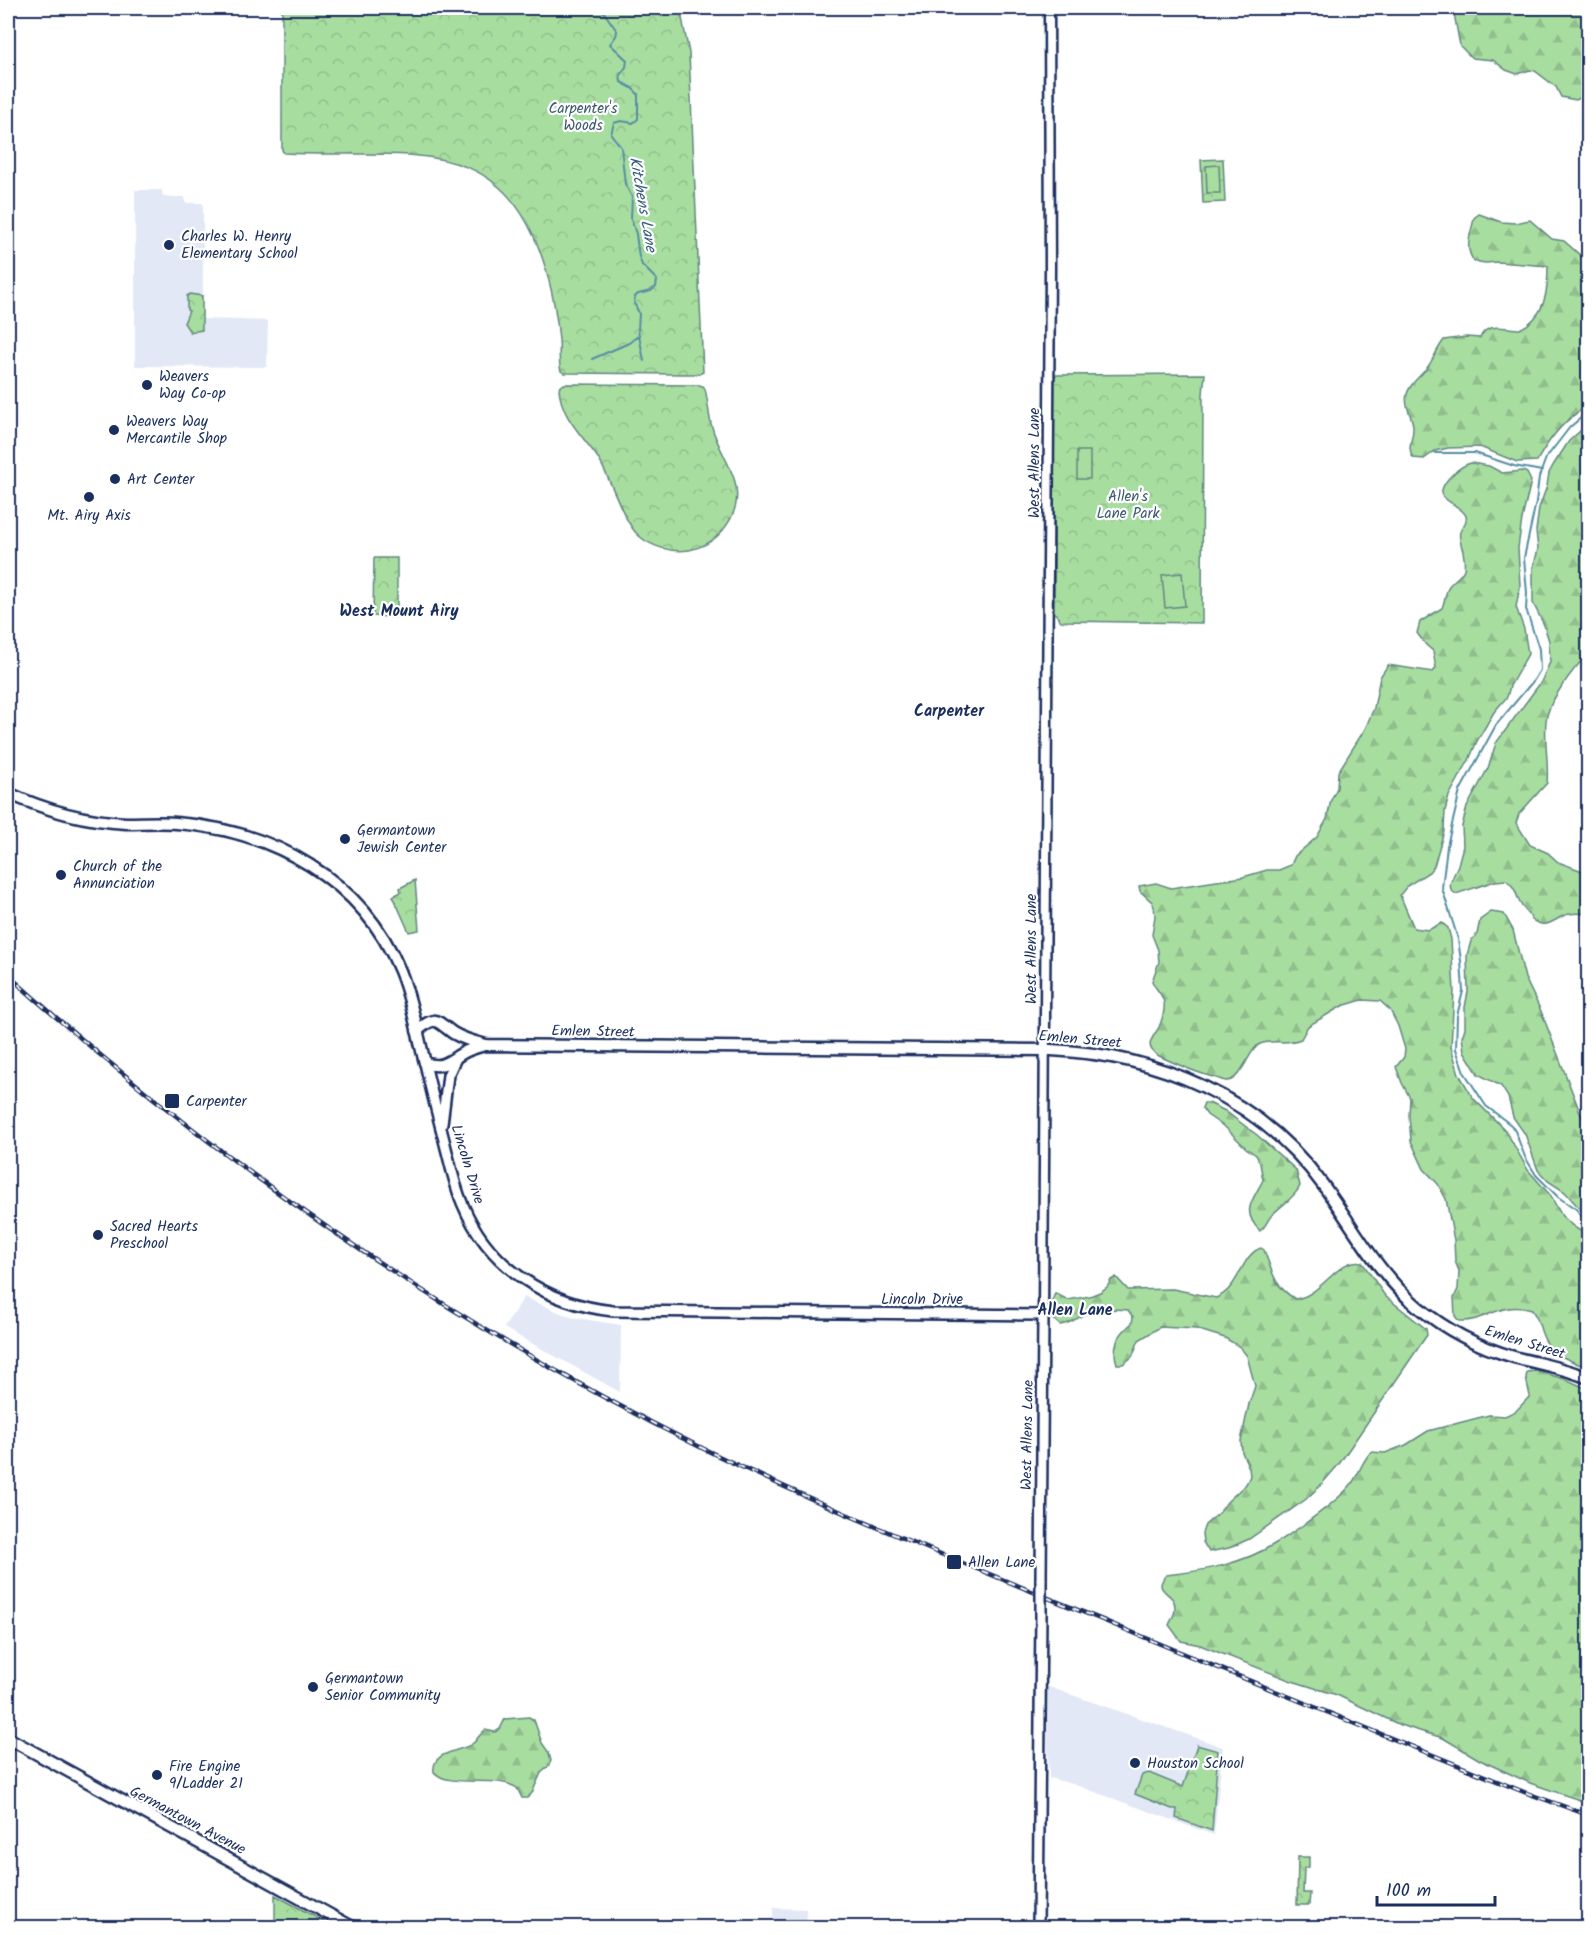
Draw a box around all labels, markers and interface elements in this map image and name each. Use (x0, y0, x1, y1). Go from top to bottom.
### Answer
park label: Carpenter's Woods (549, 97, 618, 138)
water label: Kitchens Lane (622, 155, 663, 256)
place label: Charles W. Henry Elementary School (181, 225, 298, 266)
marker: Charles W. Henry Elementary School (162, 238, 176, 252)
place label: Weavers Way Co‑op (159, 365, 226, 406)
marker: Weavers Way Co‑op (140, 378, 154, 392)
street label: West Allens Lane (1023, 408, 1047, 518)
place label: Weavers Way Mercantile Shop (126, 410, 227, 451)
marker: Weavers Way Mercantile Shop (107, 423, 121, 437)
place label: Art Center (127, 468, 195, 492)
marker: Art Center (108, 472, 122, 486)
park label: Allen's Lane Park (1096, 485, 1161, 526)
marker: Mt. Airy Axis (82, 490, 96, 504)
place label: Mt. Airy Axis (47, 504, 131, 528)
district label: West Mount Airy (340, 599, 459, 624)
district label: Carpenter (914, 699, 985, 724)
place label: Germantown Jewish Center (357, 819, 447, 860)
marker: Germantown Jewish Center (338, 832, 352, 846)
place label: Church of the Annunciation (73, 855, 162, 896)
marker: Church of the Annunciation (54, 868, 68, 882)
street label: West Allens Lane (1020, 894, 1044, 1004)
street label: Emlen Street (551, 1019, 635, 1045)
street label: Emlen Street (1037, 1024, 1123, 1056)
place label: Carpenter (186, 1090, 247, 1114)
marker: Carpenter (163, 1092, 181, 1110)
street label: Lincoln Drive (444, 1121, 491, 1207)
place label: Sacred Hearts Preschool (110, 1215, 198, 1256)
marker: Sacred Hearts Preschool (91, 1228, 105, 1242)
street label: Lincoln Drive (881, 1288, 963, 1312)
district label: Allen Lane (1038, 1298, 1113, 1323)
street label: Emlen Street (1481, 1319, 1568, 1367)
street label: West Allens Lane (1015, 1379, 1041, 1490)
place label: Allen Lane (968, 1551, 1035, 1575)
marker: Allen Lane (945, 1553, 963, 1571)
place label: Germantown Senior Community (325, 1667, 441, 1708)
marker: Germantown Senior Community (306, 1680, 320, 1694)
place label: Houston School (1147, 1752, 1244, 1776)
place label: Fire Engine 9/Ladder 21 (169, 1755, 243, 1796)
marker: Houston School (1128, 1756, 1142, 1770)
marker: Fire Engine 9/Ladder 21 (150, 1768, 164, 1782)
street label: Germantown Avenue (125, 1780, 250, 1862)
scale bar (1377, 1869, 1496, 1907)
text: 100 m (1386, 1877, 1431, 1906)

